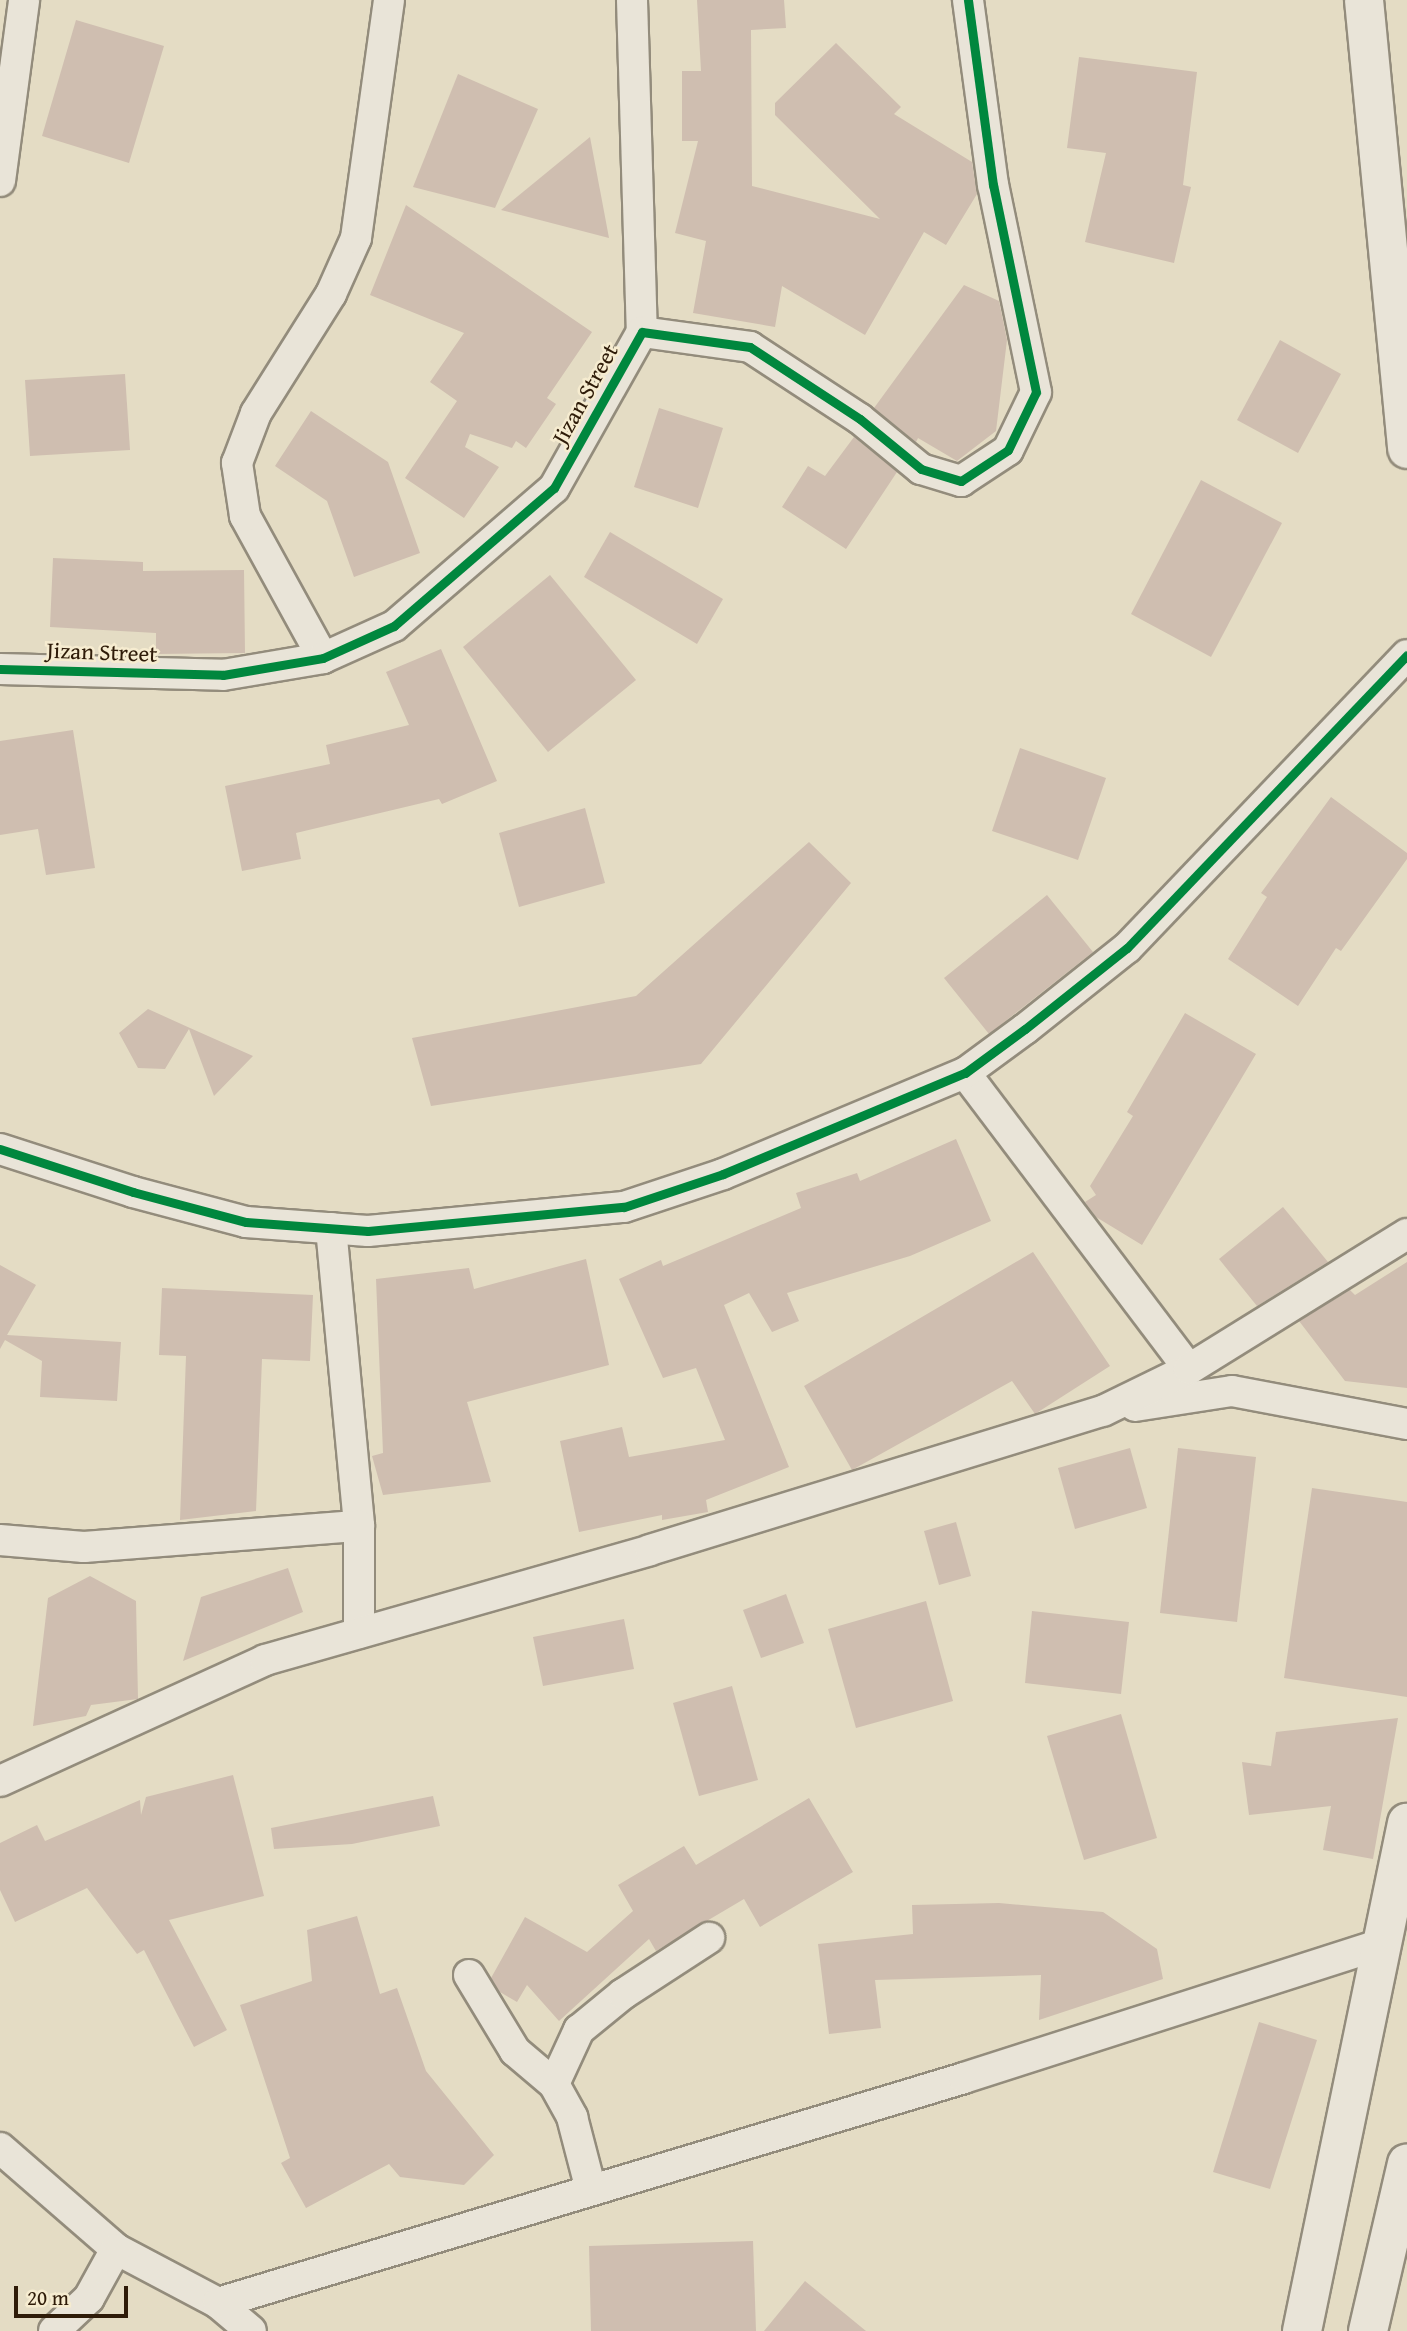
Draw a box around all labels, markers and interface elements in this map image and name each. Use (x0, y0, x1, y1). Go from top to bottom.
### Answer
street label: Jizan Street (546, 339, 624, 449)
street label: Jizan Street (46, 636, 158, 668)
scale bar (18, 2272, 131, 2316)
text: 20 m (27, 2282, 69, 2313)

